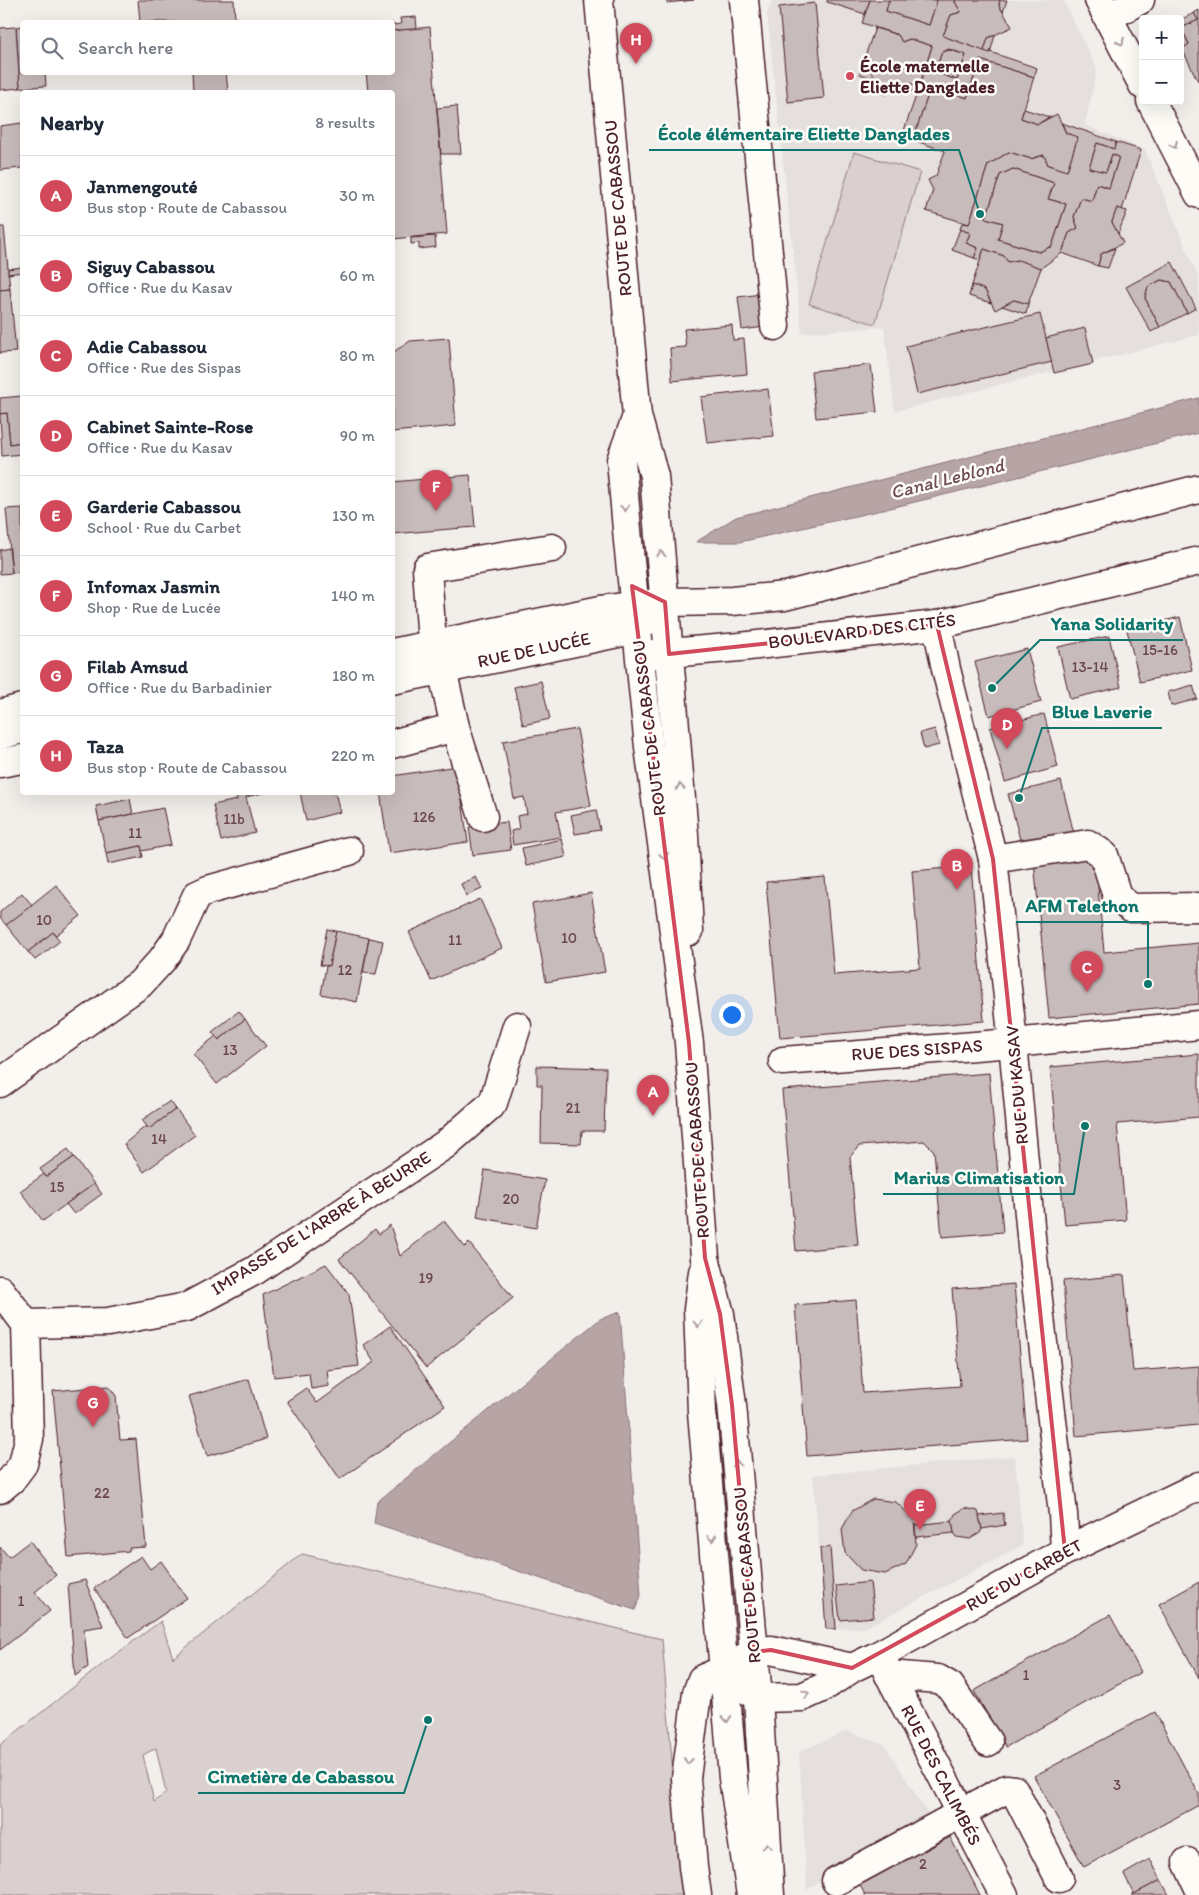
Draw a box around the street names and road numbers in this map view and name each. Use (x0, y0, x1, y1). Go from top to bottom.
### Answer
street label: ROUTE DE CABASSOU (599, 119, 637, 297)
street label: BOULEVARD DES CITÉS (767, 609, 957, 653)
street label: RUE DE LUCÉE (475, 627, 593, 673)
street label: ROUTE DE CABASSOU (627, 639, 671, 817)
street label: RUE DU KASAV (1001, 1024, 1033, 1146)
street label: RUE DES SISPAS (851, 1034, 983, 1066)
street label: ROUTE DE CABASSOU (680, 1061, 714, 1239)
street label: IMPASSE DE L'ARBRE À BEURRE (207, 1146, 435, 1300)
street label: ROUTE DE CABASSOU (728, 1486, 766, 1664)
street label: RUE DU CARBET (962, 1534, 1086, 1616)
street label: RUE DES CALIMBÉS (896, 1701, 986, 1849)

